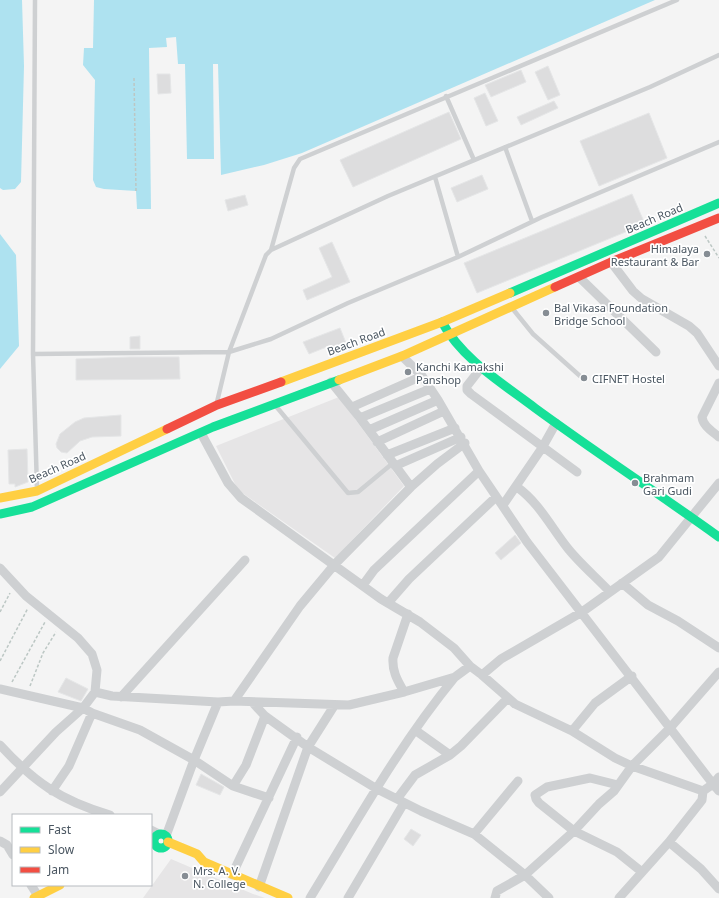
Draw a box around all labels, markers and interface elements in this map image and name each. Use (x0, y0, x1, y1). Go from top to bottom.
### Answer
street label: Beach Road (623, 199, 685, 237)
place label: Himalaya Restaurant & Bar (611, 241, 699, 269)
marker: Himalaya Restaurant & Bar (702, 249, 712, 259)
place label: Bal Vikasa Foundation Bridge School (554, 300, 668, 328)
marker: Bal Vikasa Foundation Bridge School (541, 308, 551, 318)
street label: Beach Road (325, 324, 387, 358)
place label: Kanchi Kamakshi Panshop (416, 359, 504, 387)
marker: Kanchi Kamakshi Panshop (403, 367, 413, 377)
place label: CIFNET Hostel (592, 371, 665, 386)
marker: CIFNET Hostel (579, 373, 589, 383)
street label: Beach Road (26, 448, 88, 486)
place label: Brahmam Gari Gudi (643, 470, 694, 498)
marker: Brahmam Gari Gudi (630, 478, 640, 488)
legend (12, 814, 152, 886)
text: Fast (48, 821, 72, 838)
text: Slow (48, 841, 75, 858)
text: Jam (47, 861, 69, 878)
place label: Mrs. A. V. N. College (193, 863, 246, 891)
marker: Mrs. A. V. N. College (180, 871, 190, 881)

